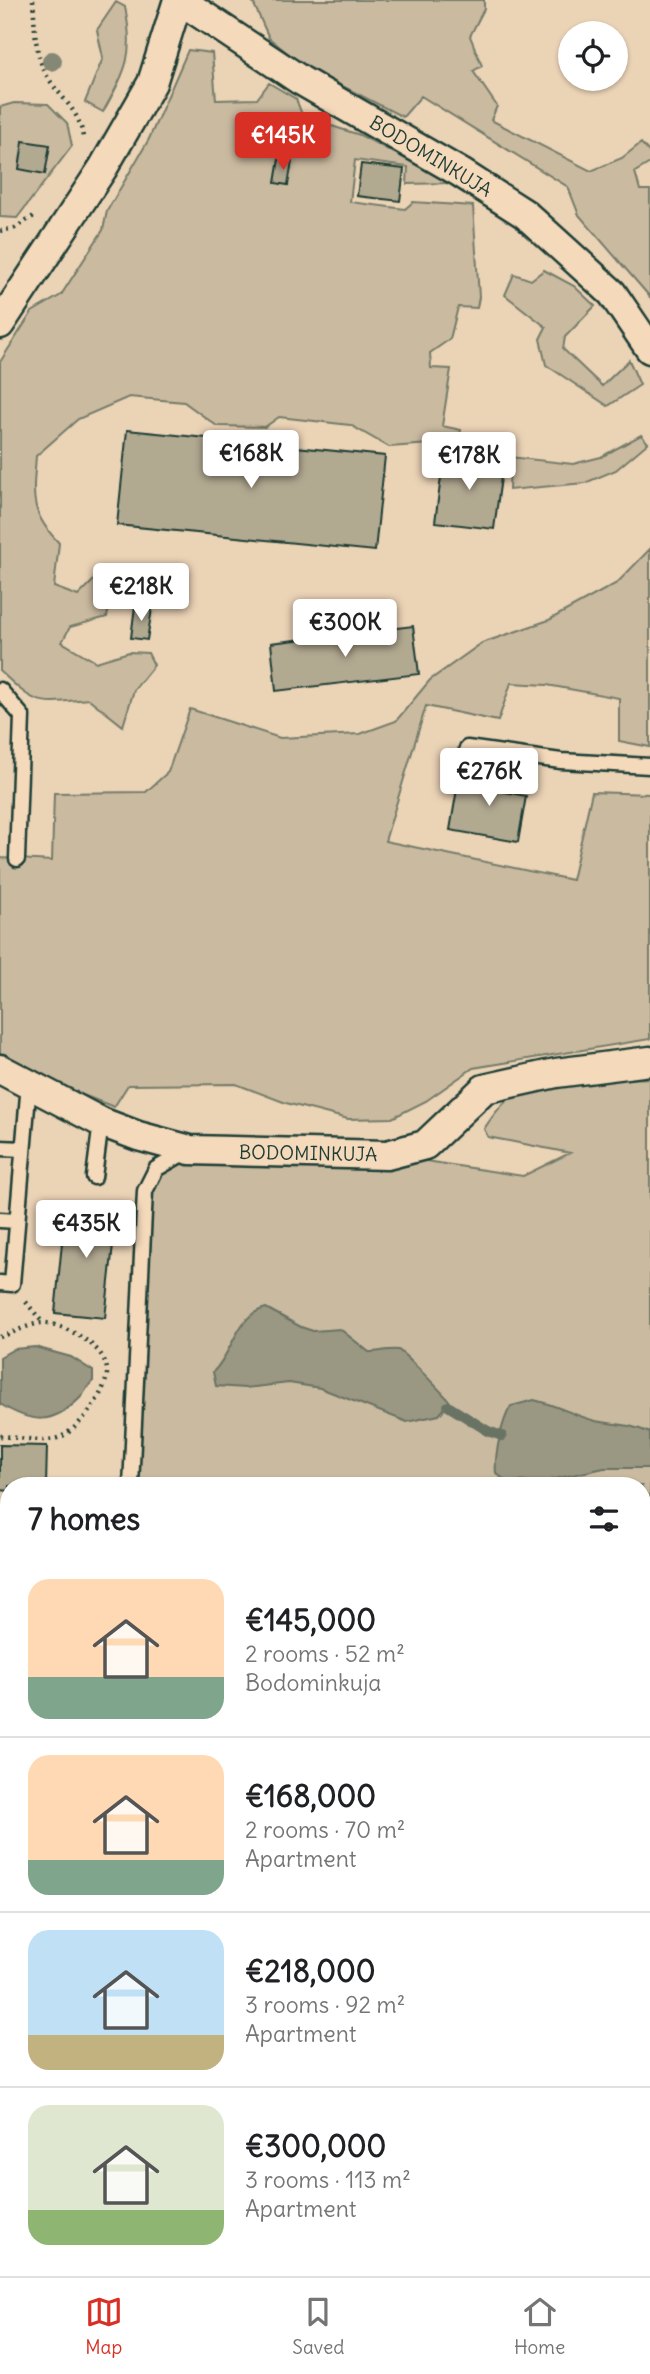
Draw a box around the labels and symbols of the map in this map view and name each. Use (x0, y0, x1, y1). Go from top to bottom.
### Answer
street label: BODOMINKUJA (365, 110, 497, 202)
pin: €145K (234, 113, 332, 172)
pin: €168K (202, 430, 300, 490)
pin: €178K (420, 433, 518, 492)
pin: €218K (92, 564, 190, 623)
pin: €300K (296, 600, 394, 659)
pin: €276K (440, 748, 538, 808)
street label: BODOMINKUJA (239, 1140, 377, 1166)
pin: €435K (37, 1200, 135, 1260)

